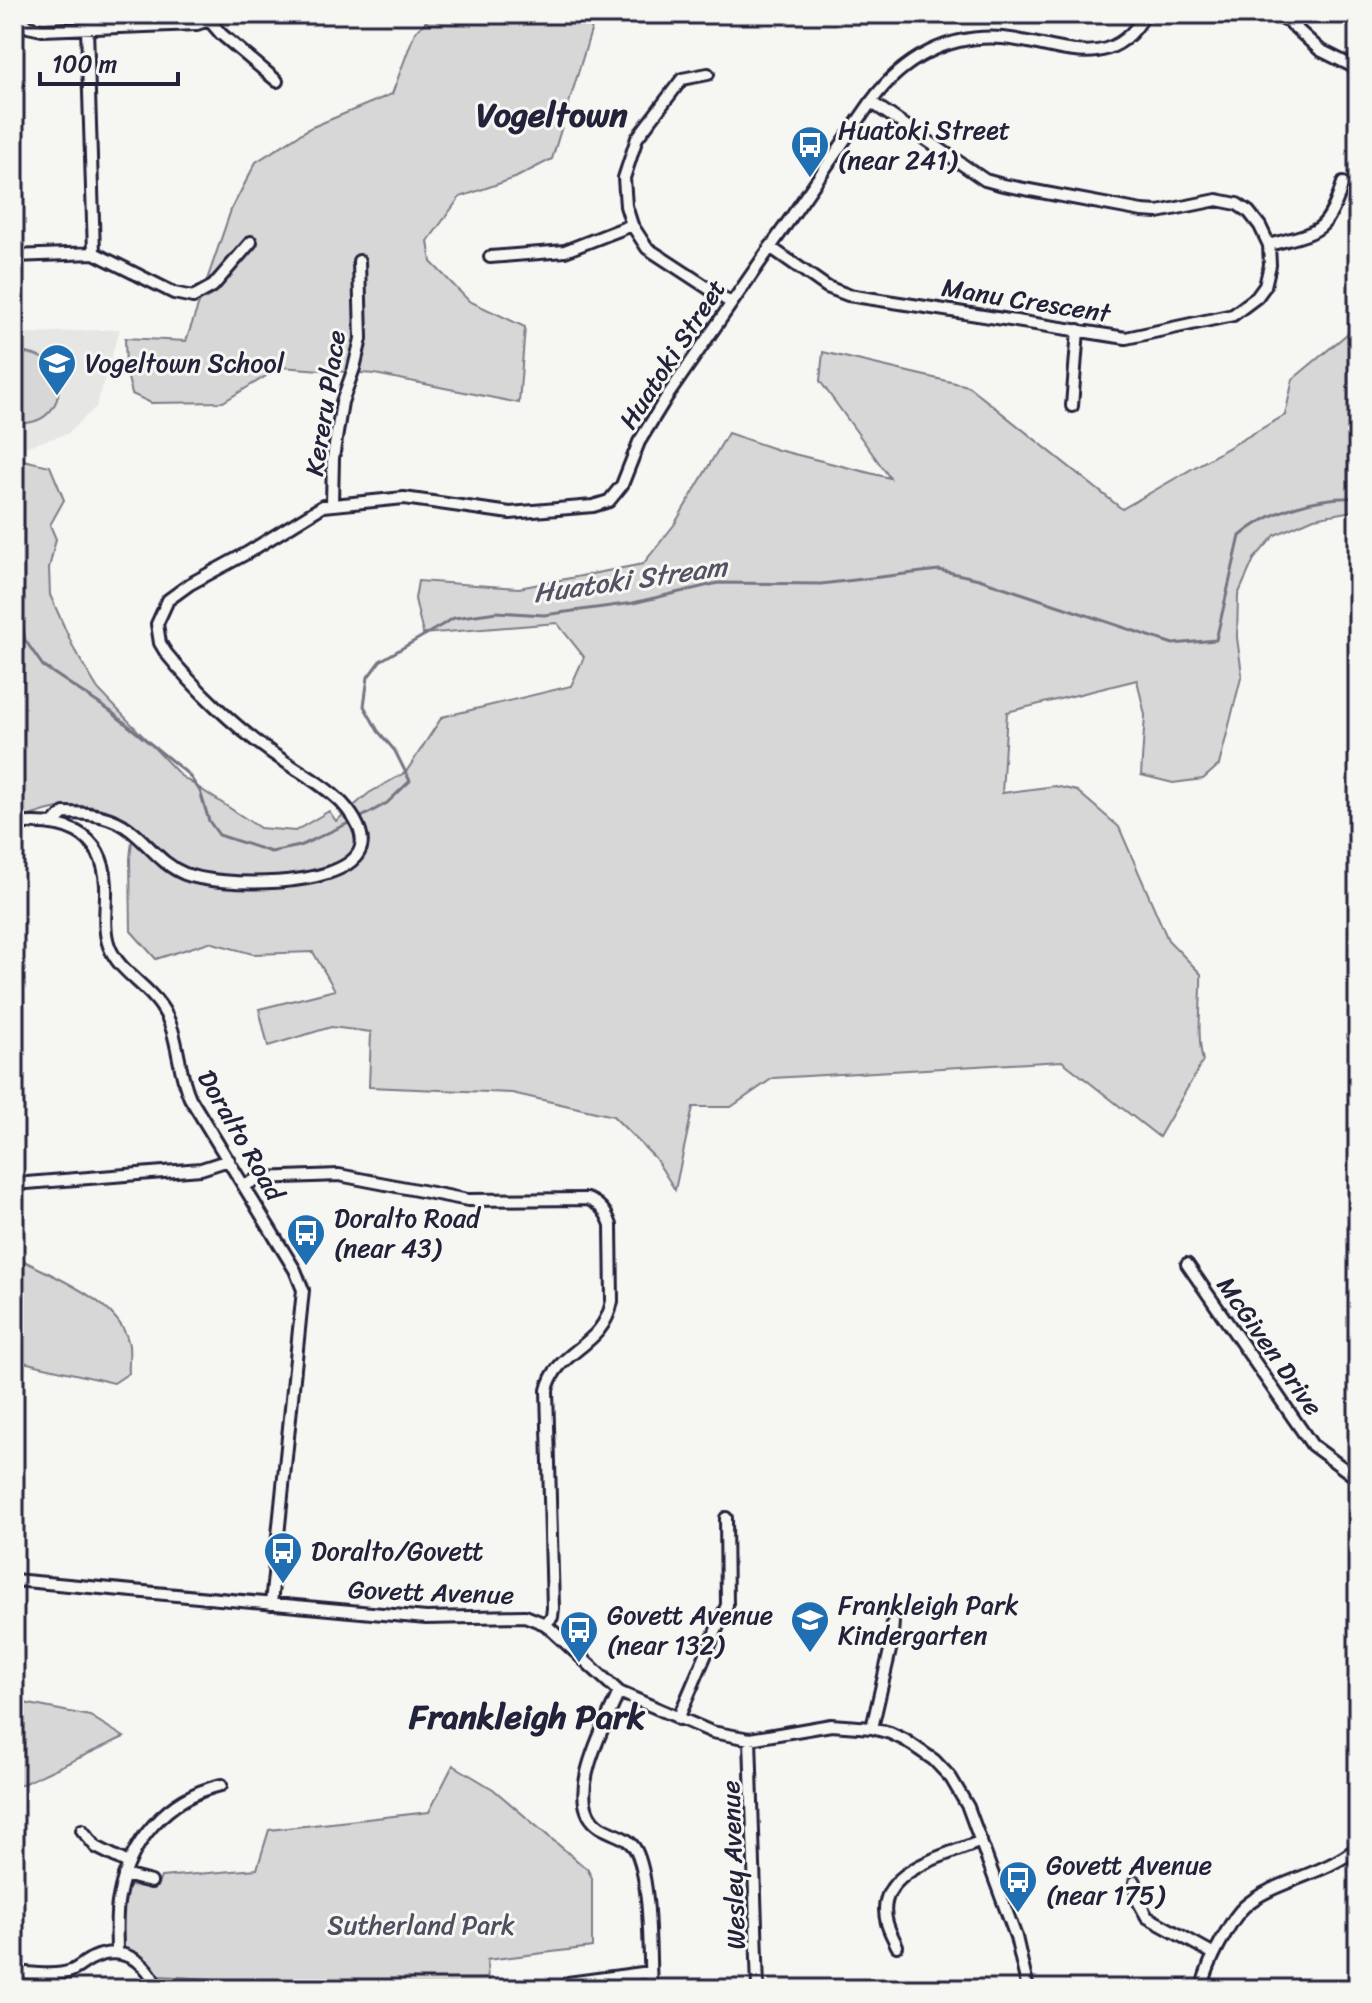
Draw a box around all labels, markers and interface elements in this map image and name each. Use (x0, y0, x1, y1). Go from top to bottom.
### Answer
scale bar (40, 36, 178, 86)
text: 100 m (52, 43, 117, 85)
district label: Vogeltown (476, 85, 628, 145)
place label: Huatoki Street (near 241) (838, 107, 1010, 183)
bus stop icon: Huatoki Street (near 241) (789, 124, 831, 179)
street label: Manu Crescent (939, 264, 1115, 336)
street label: Huatoki Street (606, 269, 738, 439)
street label: Kereru Place (291, 327, 359, 479)
place label: Vogeltown School (85, 340, 285, 386)
school or university icon: Vogeltown School (36, 342, 78, 397)
water label: Huatoki Stream (530, 541, 733, 617)
street label: Doralto Road (185, 1060, 298, 1212)
place label: Doralto Road (near 43) (334, 1195, 482, 1271)
bus stop icon: Doralto Road (near 43) (285, 1212, 327, 1267)
street label: McGiven Drive (1204, 1266, 1336, 1426)
place label: Doralto/Govett (311, 1528, 483, 1574)
bus stop icon: Doralto/Govett (262, 1530, 304, 1585)
street label: Govett Avenue (347, 1566, 515, 1618)
place label: Frankleigh Park Kindergarten (838, 1582, 1019, 1658)
place label: Govett Avenue (near 132) (607, 1592, 773, 1668)
school or university icon: Frankleigh Park Kindergarten (789, 1599, 831, 1654)
bus stop icon: Govett Avenue (near 132) (558, 1609, 600, 1664)
district label: Frankleigh Park (408, 1687, 646, 1747)
street label: Wesley Avenue (707, 1780, 759, 1950)
place label: Govett Avenue (near 175) (1046, 1842, 1212, 1918)
bus stop icon: Govett Avenue (near 175) (997, 1859, 1039, 1914)
park label: Sutherland Park (327, 1902, 515, 1948)

